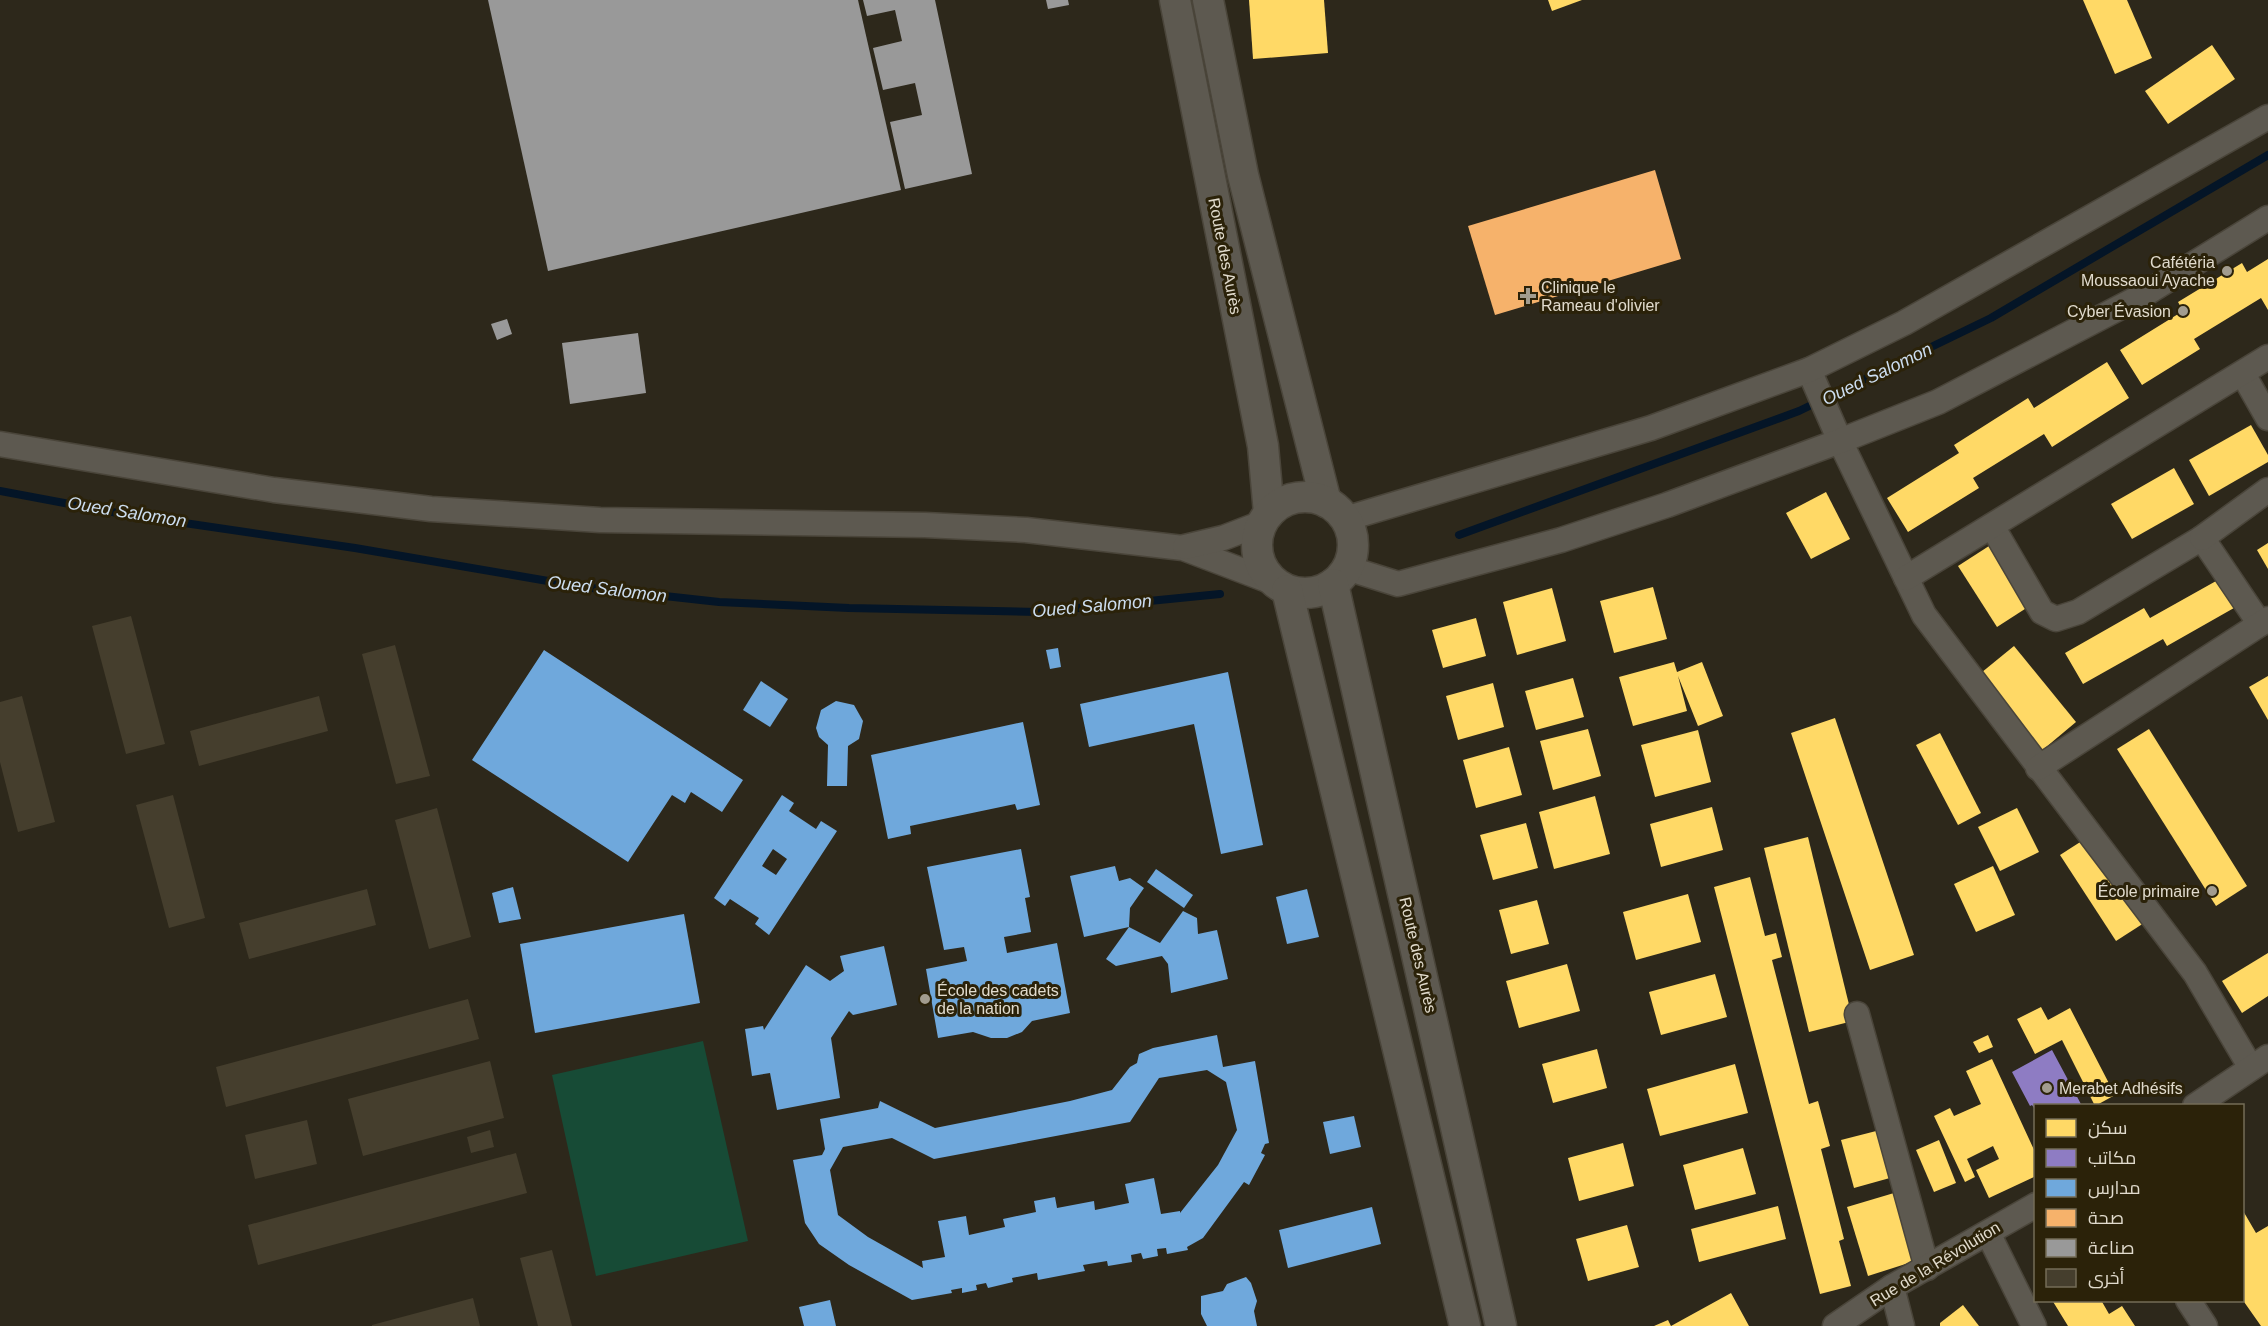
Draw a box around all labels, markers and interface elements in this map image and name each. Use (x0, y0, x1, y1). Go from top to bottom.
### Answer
street label: Route des Aurès (1205, 196, 1245, 316)
place label: Cafétéria Moussaoui Ayache (2081, 254, 2215, 289)
marker: Cafétéria Moussaoui Ayache (2220, 264, 2234, 278)
place label: Clinique le Rameau d'olivier (1541, 279, 1660, 314)
marker: Clinique le Rameau d'olivier (1519, 287, 1537, 305)
place label: Cyber Évasion (2067, 302, 2171, 320)
marker: Cyber Évasion (2176, 304, 2190, 318)
water label: Oued Salomon (1819, 339, 1935, 409)
water label: Oued Salomon (66, 493, 188, 531)
water label: Oued Salomon (546, 572, 668, 606)
water label: Oued Salomon (1031, 591, 1153, 621)
place label: École primaire (2098, 882, 2200, 900)
marker: École primaire (2205, 884, 2219, 898)
street label: Route des Aurès (1396, 895, 1440, 1015)
place label: École des cadets de la nation (937, 981, 1059, 1017)
marker: École des cadets de la nation (918, 992, 932, 1006)
place label: Merabet Adhésifs (2059, 1080, 2183, 1097)
marker: Merabet Adhésifs (2040, 1081, 2054, 1095)
legend (2034, 1104, 2244, 1302)
text: سكن (2088, 1118, 2127, 1139)
text: مكاتب (2088, 1148, 2136, 1168)
text: مدارس (2088, 1178, 2141, 1199)
text: صحة (2088, 1208, 2124, 1228)
street label: Rue de la Révolution (1867, 1218, 2003, 1310)
text: صناعة (2088, 1238, 2134, 1258)
text: أخرى (2088, 1267, 2125, 1289)

